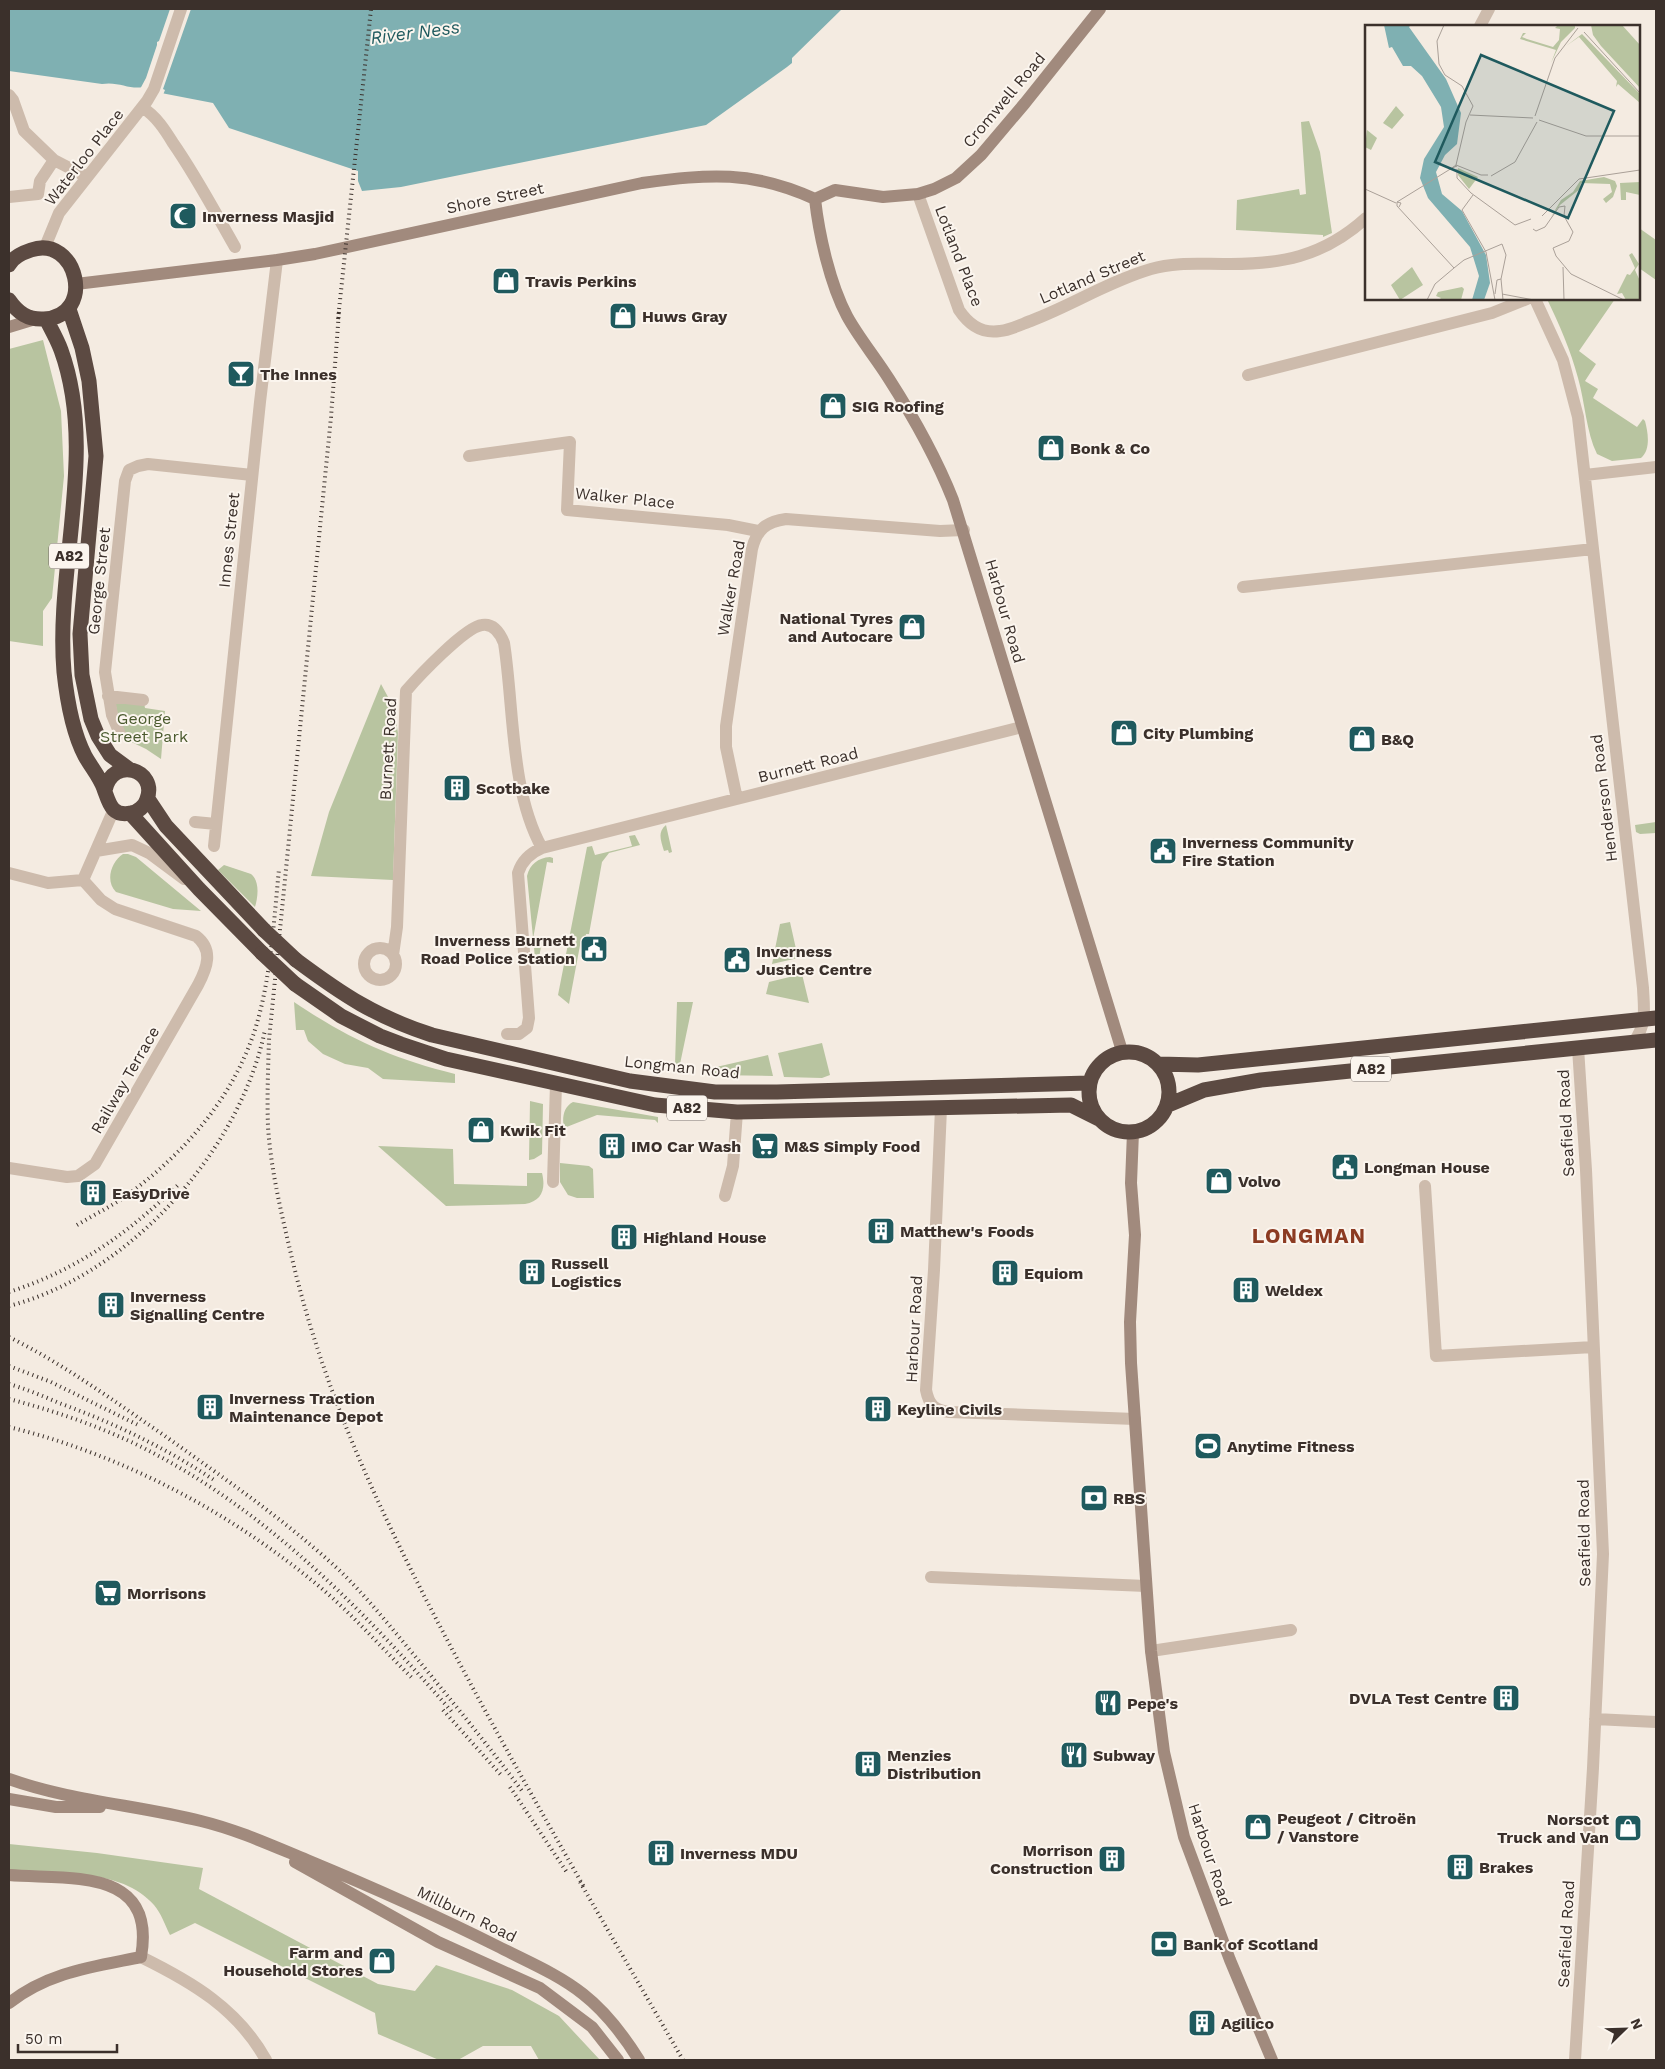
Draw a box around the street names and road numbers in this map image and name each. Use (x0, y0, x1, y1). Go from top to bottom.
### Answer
street label: Cromwell Road (959, 49, 1049, 151)
street label: Waterloo Place (40, 105, 128, 209)
street label: Shore Street (445, 178, 546, 218)
street label: Lotland Place (931, 203, 987, 309)
street label: Lotland Street (1036, 246, 1148, 308)
street label: Walker Place (574, 483, 676, 513)
street label: Innes Street (215, 491, 243, 589)
street label: George Street (84, 526, 114, 636)
street label: Walker Road (713, 538, 749, 638)
road number: A82 (49, 544, 89, 568)
street label: Harbour Road (981, 557, 1029, 665)
street label: Burnett Road (376, 697, 400, 801)
street label: Henderson Road (1587, 733, 1621, 863)
street label: Burnett Road (756, 743, 860, 787)
street label: Railway Terrace (87, 1023, 163, 1137)
street label: Longman Road (623, 1051, 741, 1083)
road number: A82 (1351, 1056, 1391, 1082)
street label: Seafield Road (1554, 1069, 1578, 1177)
road number: A82 (667, 1096, 707, 1120)
street label: Harbour Road (902, 1275, 926, 1383)
street label: Seafield Road (1574, 1479, 1594, 1587)
street label: Harbour Road (1184, 1801, 1236, 1909)
street label: Seafield Road (1554, 1880, 1578, 1988)
street label: Millburn Road (414, 1882, 520, 1946)

